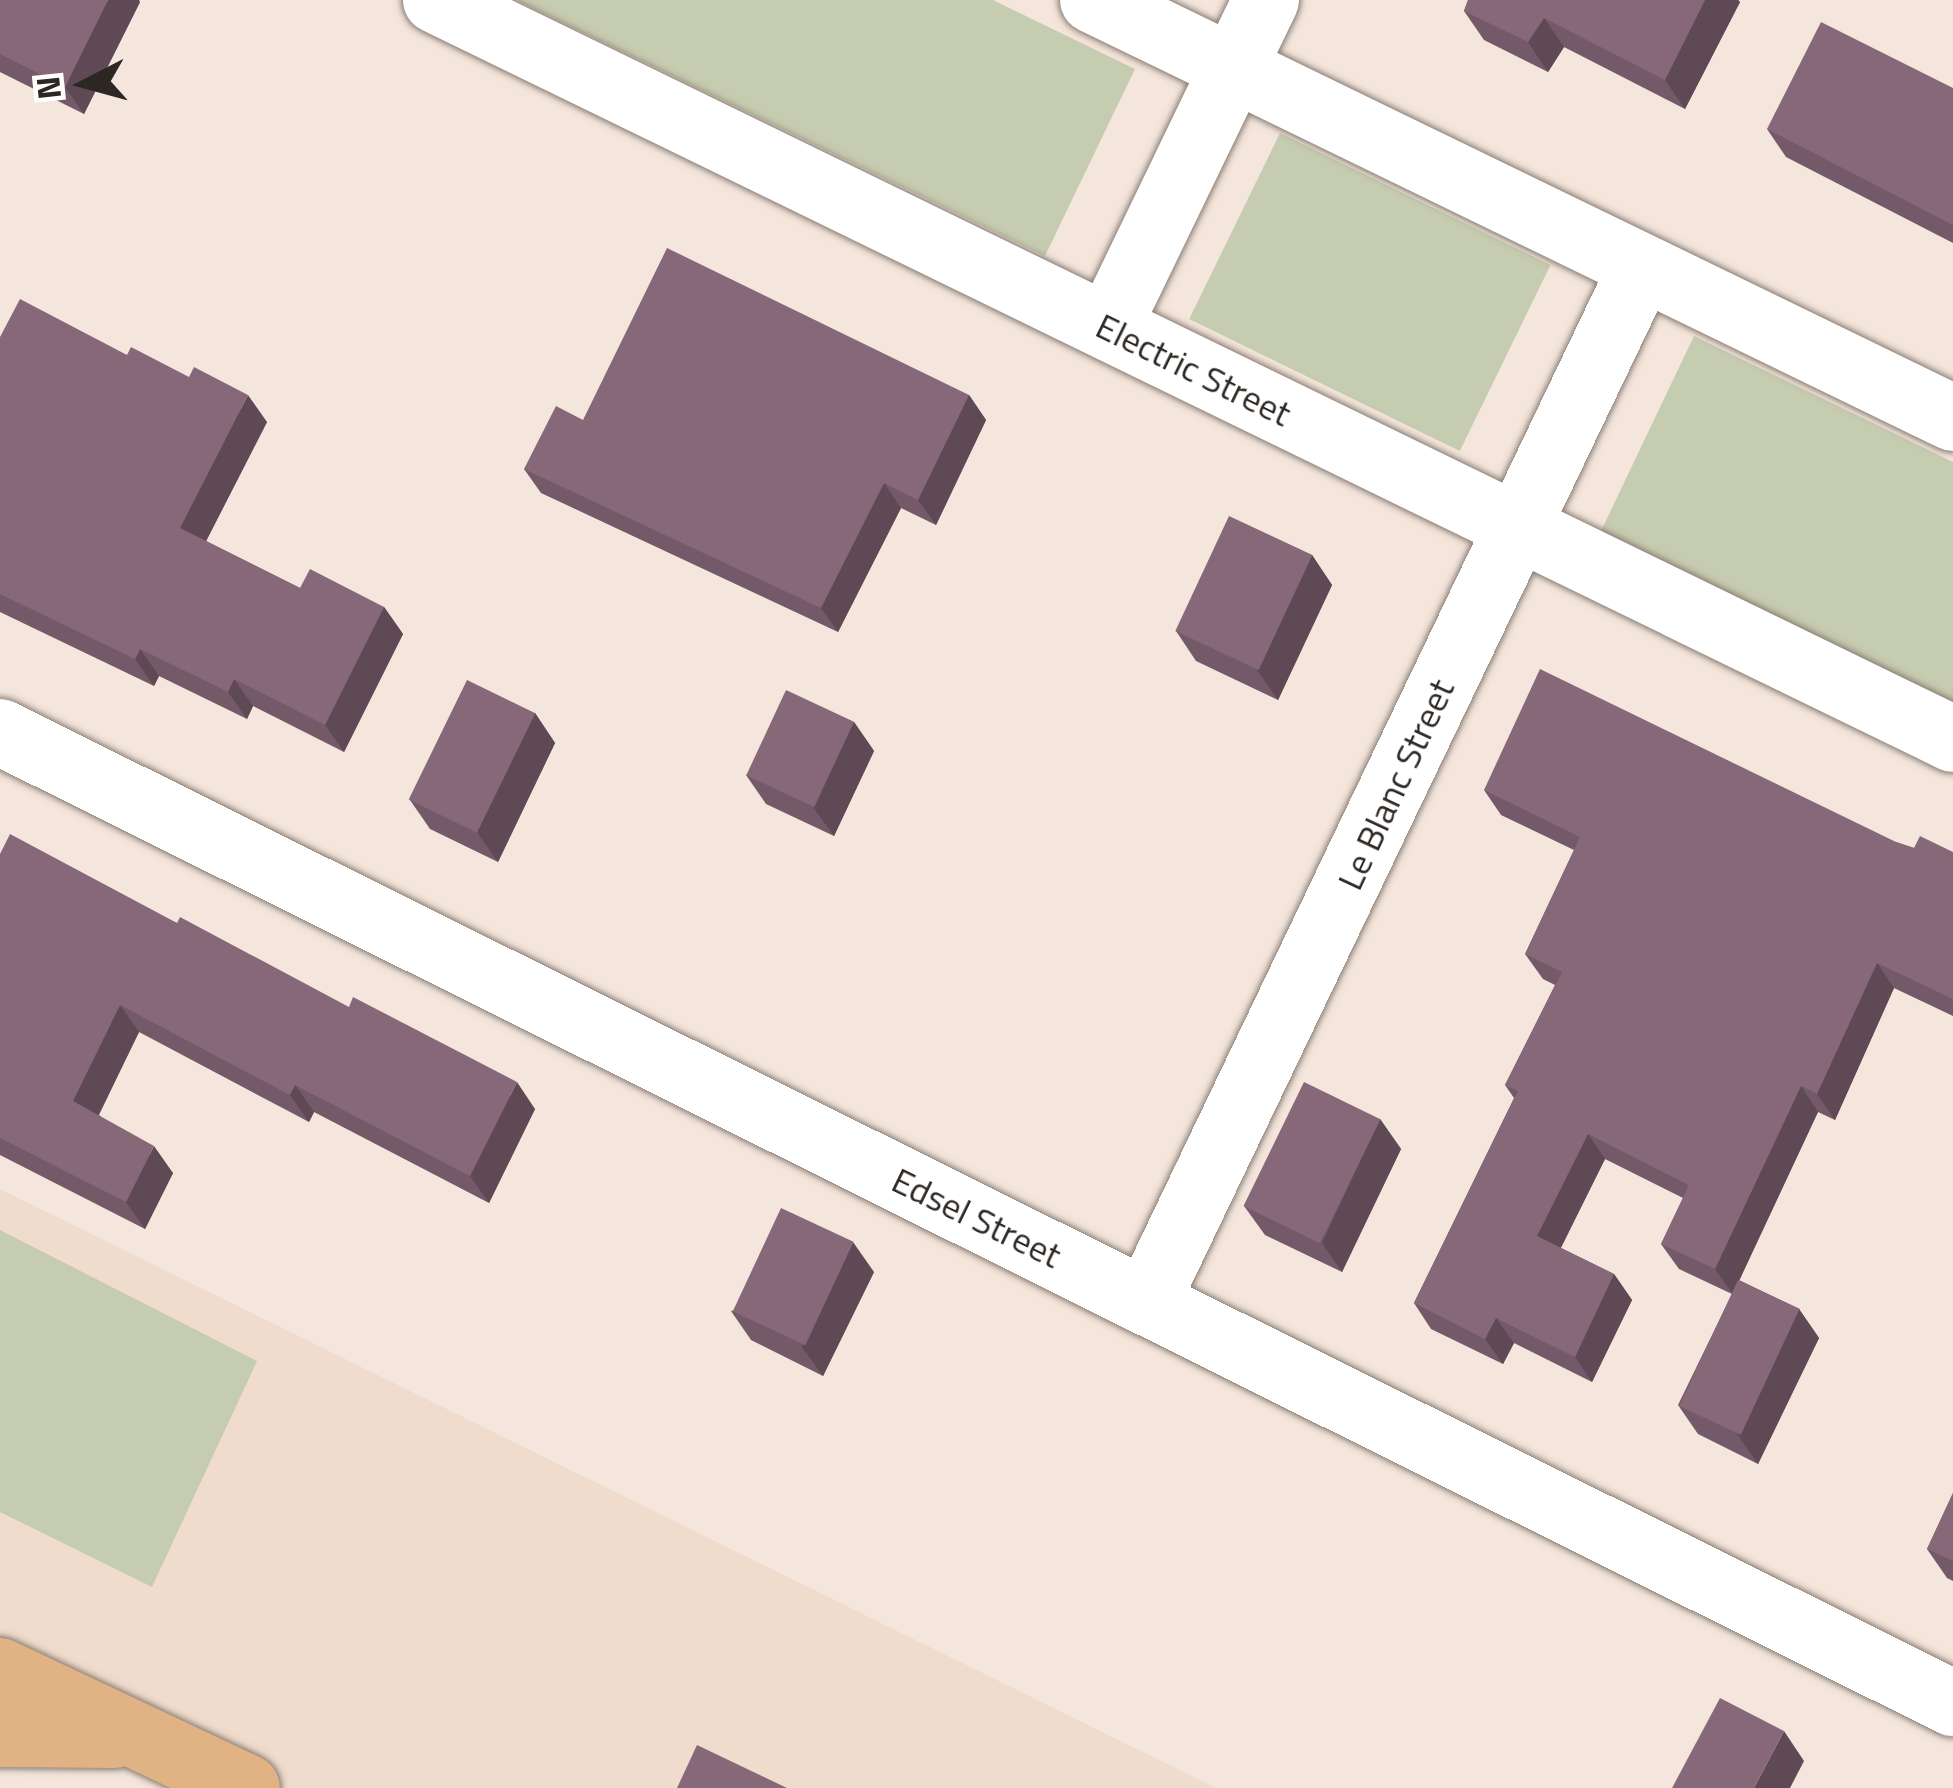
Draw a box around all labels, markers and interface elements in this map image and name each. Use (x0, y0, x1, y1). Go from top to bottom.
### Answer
north arrow (24, 24, 144, 144)
text: N (22, 74, 74, 102)
street label: Electric Street (1089, 303, 1299, 435)
street label: Le Blanc Street (1327, 672, 1463, 896)
street label: Edsel Street (885, 1158, 1069, 1276)

